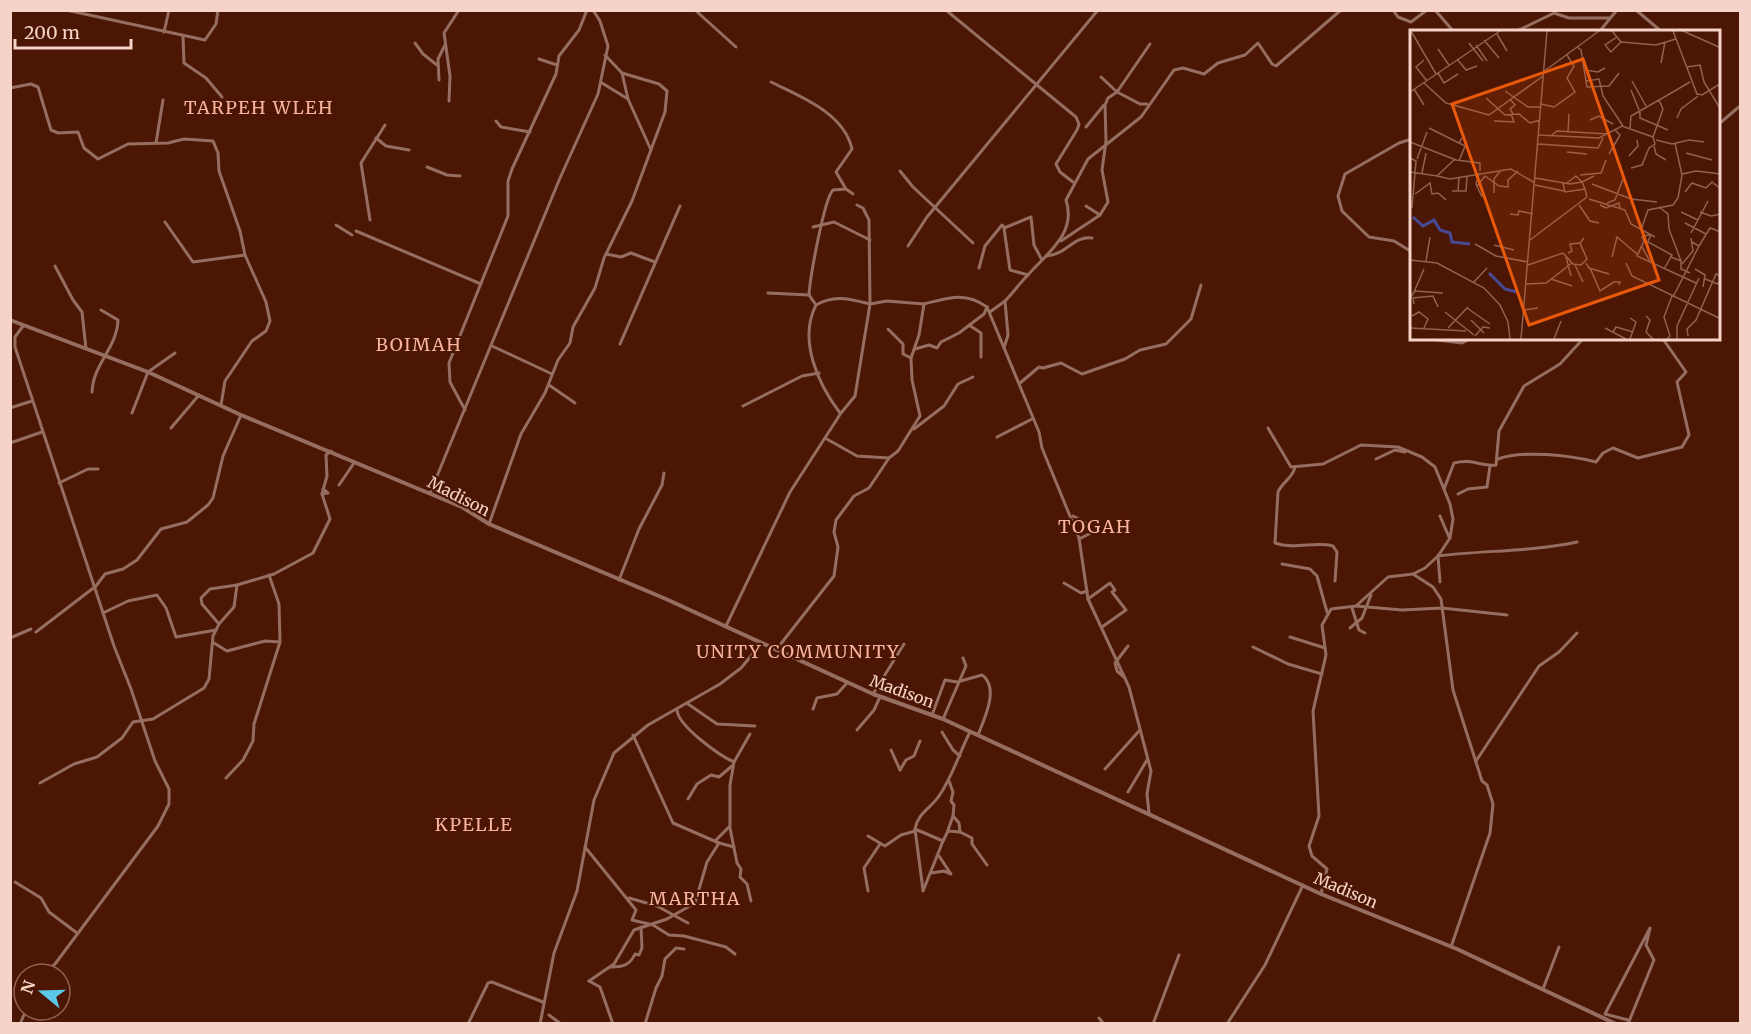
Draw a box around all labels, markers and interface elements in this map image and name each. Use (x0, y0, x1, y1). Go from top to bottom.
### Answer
scale bar (15, 12, 130, 50)
text: 200 m (24, 21, 80, 44)
inset map (1410, 30, 1721, 340)
district label: TARPEH WLEH (184, 96, 334, 119)
district label: BOIMAH (376, 333, 462, 356)
street label: Madison (425, 472, 494, 520)
district label: TOGAH (1058, 515, 1132, 538)
district label: UNITY COMMUNITY (696, 640, 900, 663)
street label: Madison (867, 670, 937, 712)
district label: KPELLE (435, 813, 513, 836)
street label: Madison (1311, 868, 1381, 912)
district label: MARTHA (649, 887, 741, 910)
north arrow (12, 962, 72, 1022)
text: N (16, 978, 39, 996)

